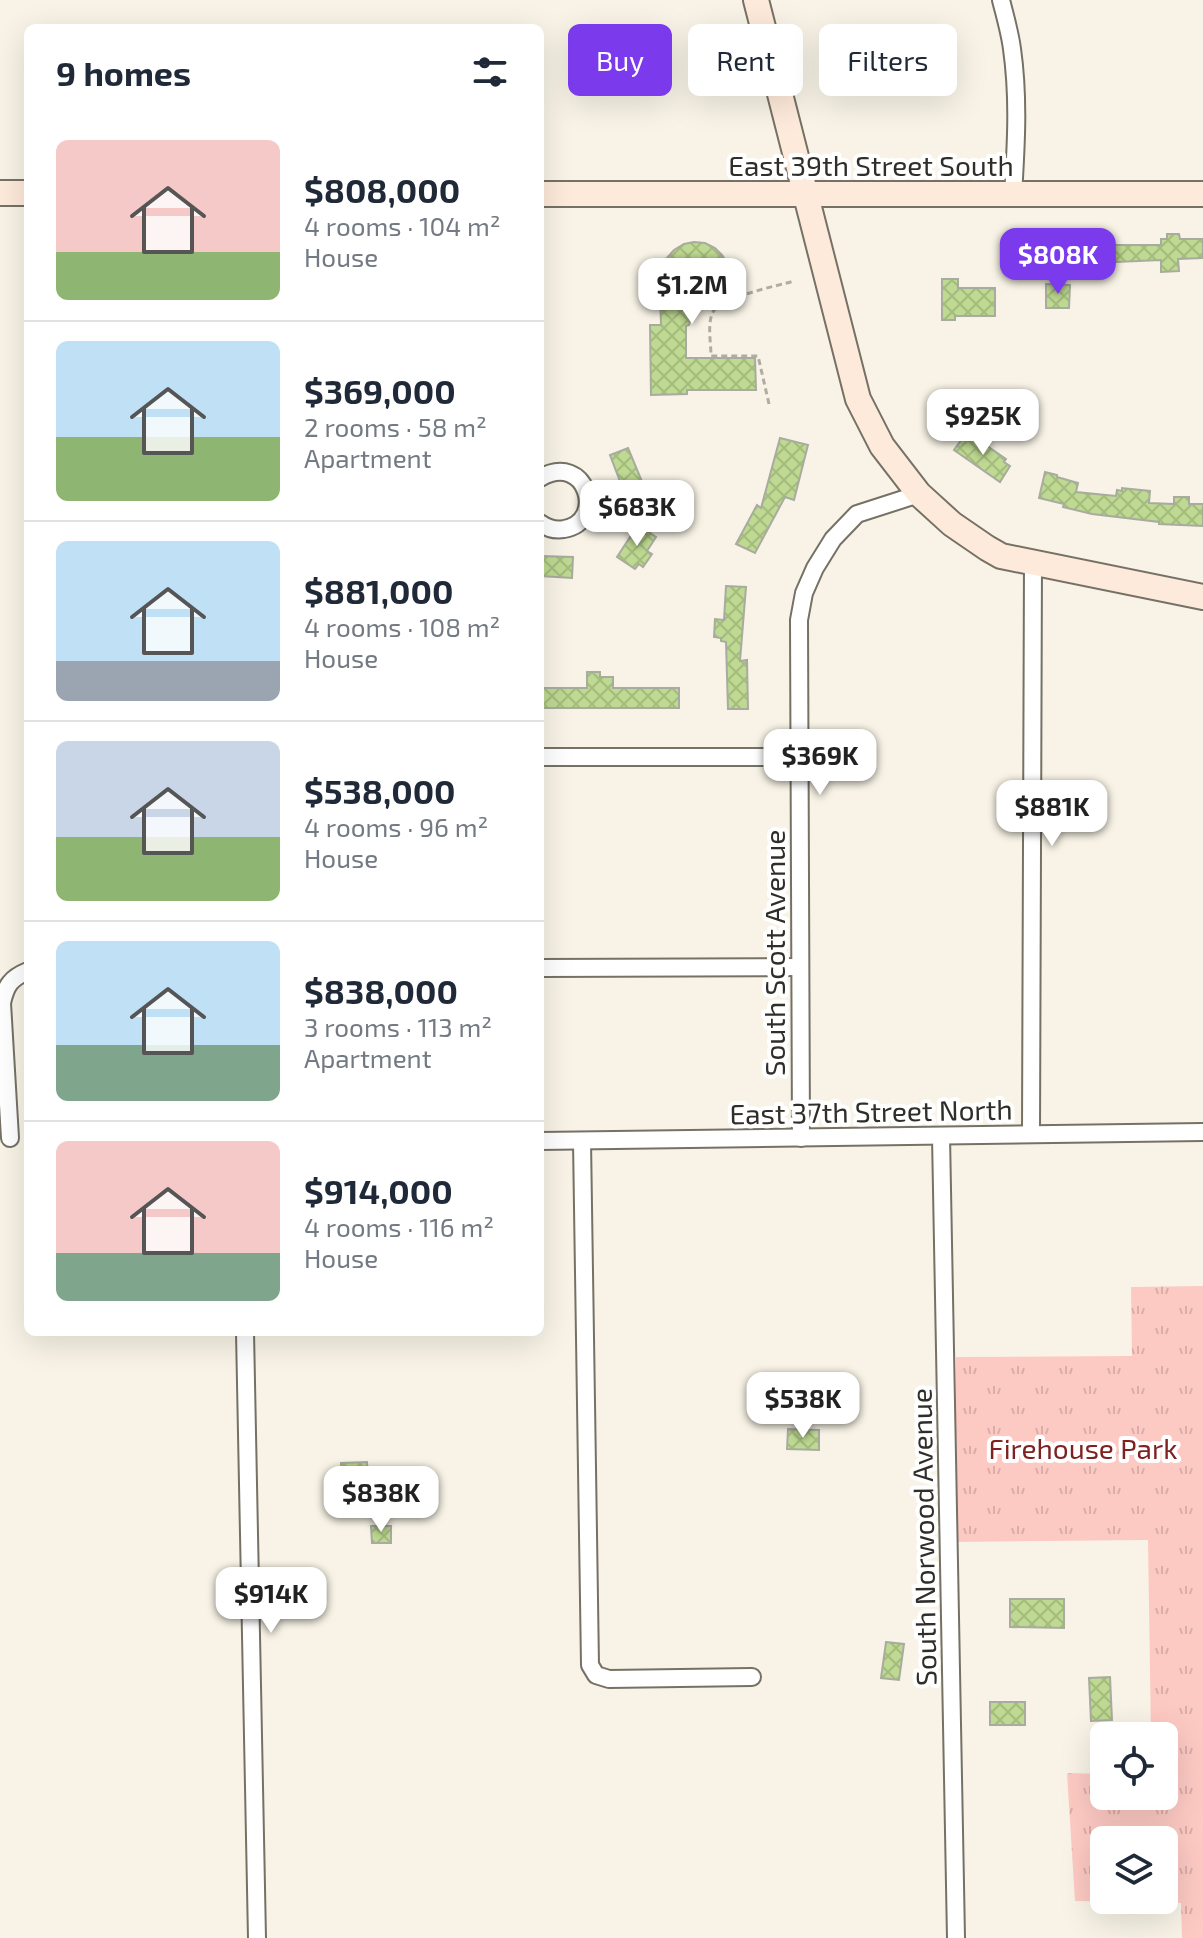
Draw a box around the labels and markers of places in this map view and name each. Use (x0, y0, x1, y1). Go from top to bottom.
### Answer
pin: $808K (1002, 228, 1114, 296)
pin: $1.2M (636, 258, 748, 326)
pin: $925K (927, 389, 1039, 457)
pin: $683K (581, 480, 693, 548)
pin: $369K (764, 729, 876, 797)
pin: $881K (996, 780, 1108, 848)
pin: $538K (747, 1372, 859, 1440)
pin: $838K (325, 1466, 437, 1534)
pin: $914K (215, 1567, 327, 1635)

